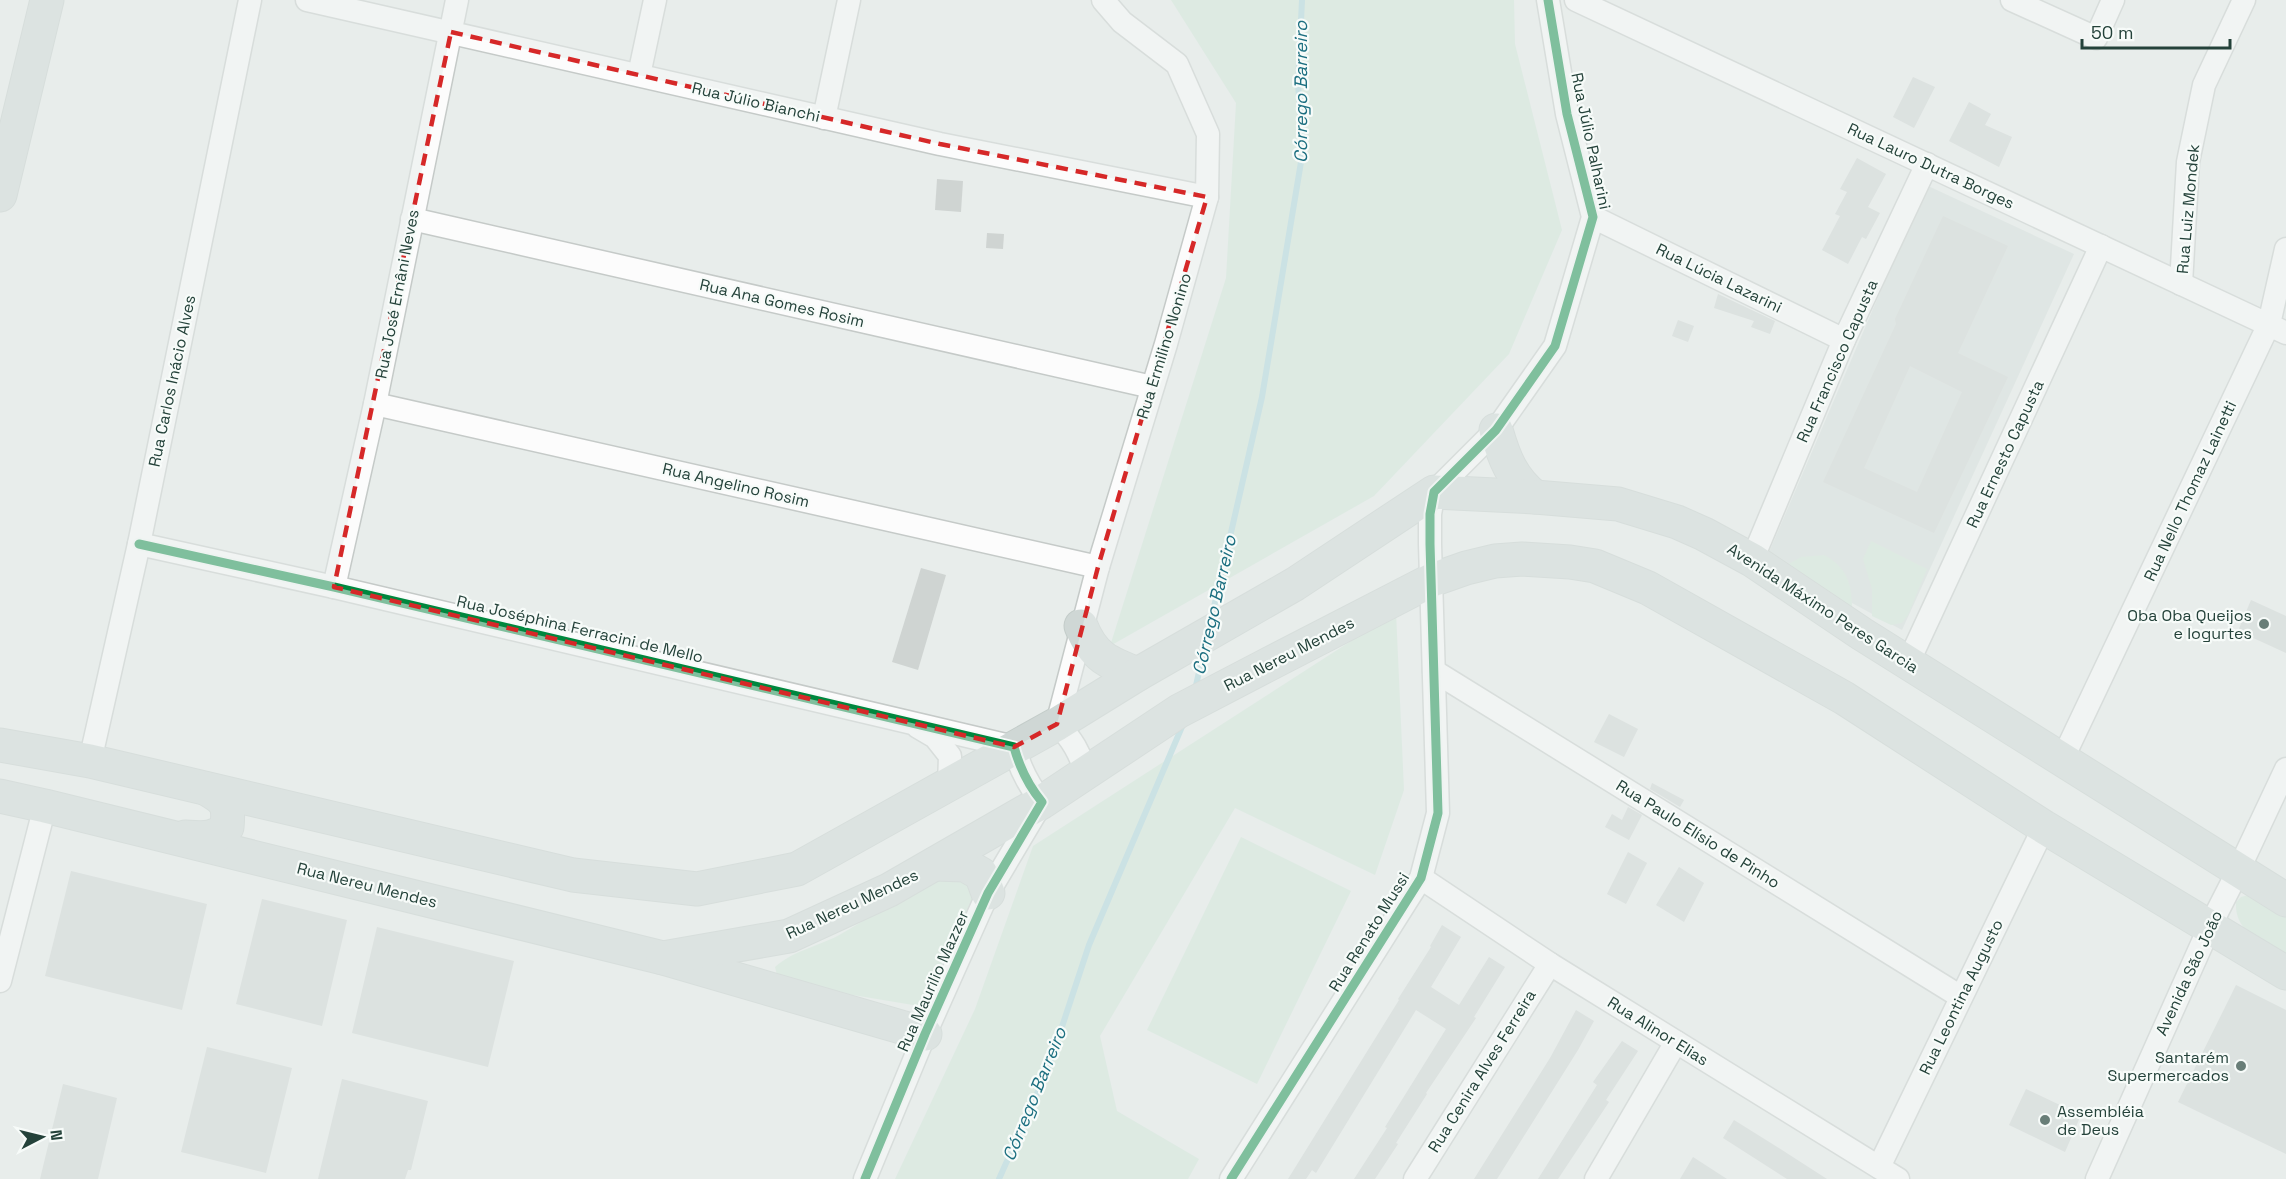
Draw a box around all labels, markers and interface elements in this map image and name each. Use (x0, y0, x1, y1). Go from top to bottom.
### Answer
scale bar (2082, 12, 2230, 50)
water label: Córrego Barreiro (1289, 20, 1312, 163)
text: 50 m (2091, 21, 2133, 44)
street label: Rua Júlio Palharini (1566, 71, 1616, 211)
street label: Rua Júlio Bianchi (690, 77, 822, 127)
street label: Rua Lauro Dutra Borges (1844, 118, 2018, 214)
street label: Rua Luiz Mondek (2172, 143, 2204, 275)
street label: Rua José Ernâni Neves (370, 208, 424, 380)
street label: Rua Lúcia Lazarini (1653, 238, 1785, 318)
street label: Rua Ermilino Nonino (1132, 270, 1196, 422)
street label: Rua Ana Gomes Rosim (698, 274, 866, 332)
street label: Rua Francisco Capusta (1792, 276, 1882, 446)
street label: Rua Carlos Inácio Alves (144, 293, 200, 469)
street label: Rua Ernesto Capusta (1961, 377, 2049, 531)
street label: Rua Nello Thomaz Lainetti (2139, 397, 2241, 585)
street label: Rua Angelino Rosim (660, 458, 812, 512)
water label: Córrego Barreiro (1187, 532, 1241, 677)
street label: Avenida Máximo Peres Garcia (1723, 538, 1923, 678)
street label: Rua Joséphina Ferracini de Mello (455, 590, 705, 668)
place label: Oba Oba Queijos e Iogurtes (2127, 605, 2252, 644)
street label: Rua Nereu Mendes (1220, 612, 1358, 696)
marker: Oba Oba Queijos e Iogurtes (2257, 617, 2271, 631)
street label: Rua Paulo Elísio de Pinho (1612, 775, 1784, 893)
street label: Rua Nereu Mendes (295, 857, 439, 913)
street label: Rua Nereu Mendes (782, 864, 922, 944)
street label: Rua Renato Mussi (1324, 868, 1414, 996)
street label: Rua Maurilio Mazzer (892, 907, 974, 1055)
street label: Avenida São João (2151, 907, 2227, 1039)
street label: Rua Leontina Augusto (1914, 916, 2008, 1078)
street label: Rua Cenira Alves Ferreira (1423, 986, 1541, 1156)
street label: Rua Alinor Elias (1604, 992, 1712, 1070)
water label: Córrego Barreiro (997, 1023, 1072, 1164)
place label: Santarém Supermercados (2107, 1047, 2229, 1086)
marker: Santarém Supermercados (2234, 1059, 2248, 1073)
place label: Assembléia de Deus (2057, 1101, 2144, 1140)
north arrow (12, 1107, 72, 1167)
marker: Assembléia de Deus (2038, 1113, 2052, 1127)
text: N (45, 1129, 67, 1142)

